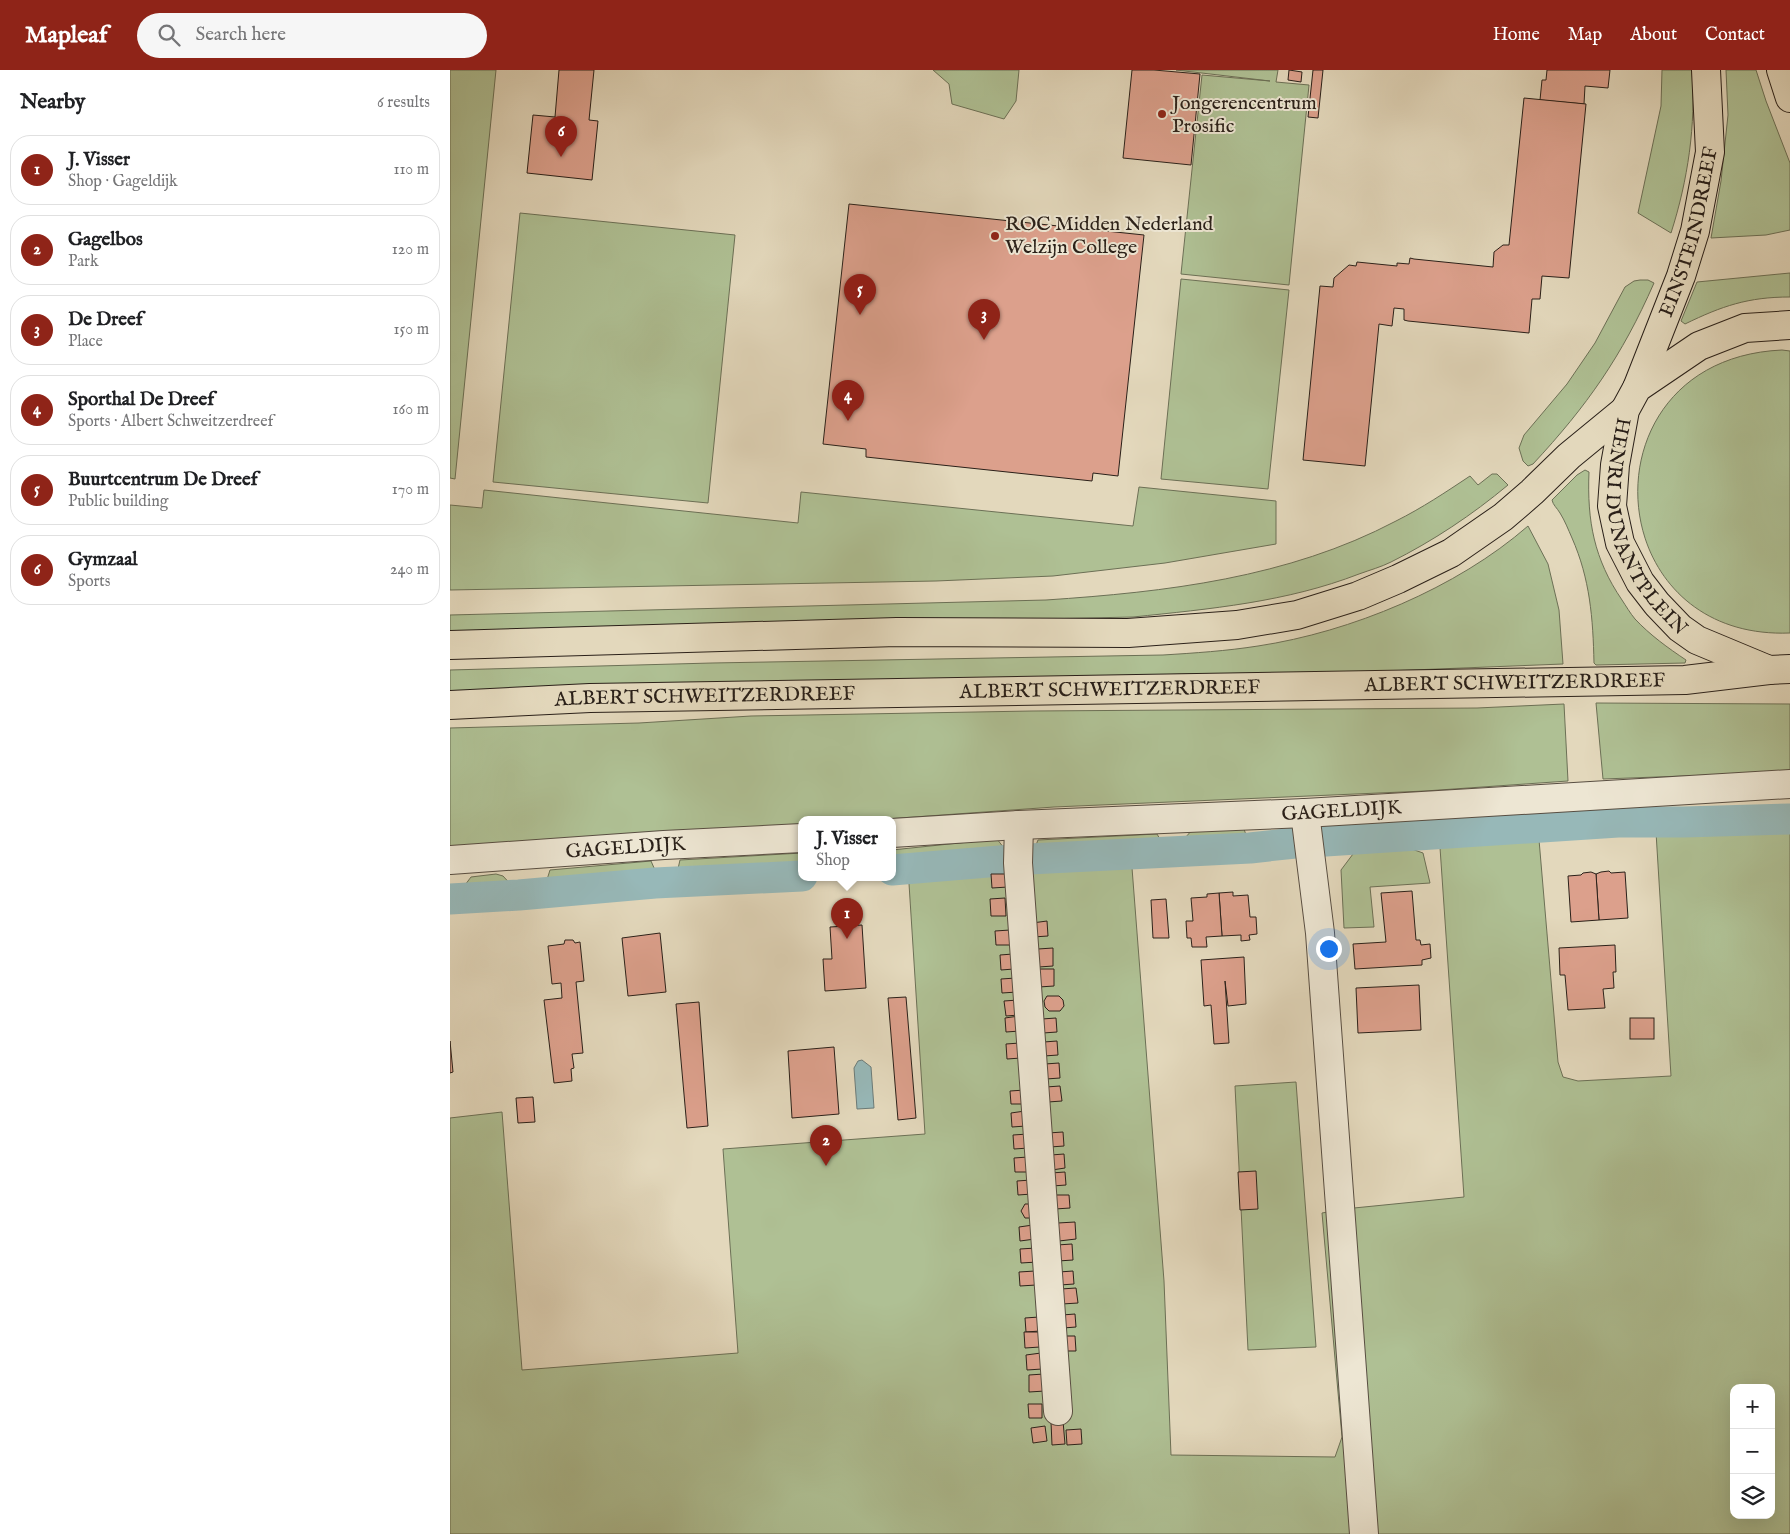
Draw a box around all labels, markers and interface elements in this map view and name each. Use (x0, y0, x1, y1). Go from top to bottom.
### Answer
search box (137, 13, 487, 58)
text: Mapleaf (25, 20, 107, 51)
icon: search (155, 21, 183, 49)
text: Search here (195, 23, 286, 47)
text: Home (1493, 24, 1540, 47)
text: Map (1568, 24, 1602, 47)
text: About (1630, 24, 1677, 47)
text: Contact (1705, 24, 1765, 47)
text: Nearby (20, 89, 85, 116)
place label: Jongerencentrum Prosific (1170, 91, 1317, 139)
text: 6 results (377, 93, 430, 113)
marker: Jongerencentrum Prosific (1156, 108, 1168, 120)
pin: 6 (545, 116, 577, 157)
street label: EINSTEINDREEF (1654, 145, 1723, 321)
text: J. Visser (68, 148, 130, 172)
text: 1 (34, 160, 40, 180)
text: 110 m (393, 160, 429, 180)
text: Shop · Gageldijk (68, 172, 178, 192)
place label: ROC Midden Nederland Welzijn College (1005, 212, 1214, 260)
text: Gagelbos (68, 228, 143, 252)
marker: ROC Midden Nederland Welzijn College (989, 230, 1001, 242)
text: 2 (33, 240, 41, 260)
text: 120 m (392, 240, 429, 260)
text: Park (68, 252, 98, 272)
pin: 5 (844, 274, 876, 315)
pin: 3 (968, 299, 1000, 340)
text: De Dreef (68, 308, 143, 332)
text: 3 (34, 320, 40, 340)
text: 150 m (394, 320, 429, 340)
text: Place (68, 332, 103, 352)
pin: 4 (832, 380, 864, 421)
text: Sporthal De Dreef (68, 388, 214, 412)
text: 4 (33, 400, 41, 420)
text: 160 m (393, 400, 429, 420)
text: Sports · Albert Schweitzerdreef (68, 412, 273, 432)
street label: HENRI DUNANTPLEIN (1599, 416, 1693, 641)
text: Buurtcentrum De Dreef (68, 468, 258, 492)
text: 5 (34, 480, 40, 500)
text: 170 m (392, 480, 429, 500)
text: Public building (68, 492, 168, 512)
text: Gymzaal (68, 548, 138, 572)
text: 6 (34, 560, 40, 580)
text: 240 m (390, 560, 429, 580)
text: Sports (68, 572, 110, 592)
street label: ALBERT SCHWEITZERDREEF (1363, 668, 1666, 698)
street label: ALBERT SCHWEITZERDREEF (958, 674, 1261, 704)
street label: ALBERT SCHWEITZERDREEF (553, 681, 856, 712)
street label: GAGELDIJK (1281, 795, 1403, 826)
popup (798, 816, 896, 881)
text: J. Visser (816, 827, 878, 851)
street label: GAGELDIJK (565, 831, 687, 864)
text: Shop (816, 851, 850, 871)
pin: 1 (831, 898, 863, 939)
your location (1316, 936, 1342, 962)
pin: 2 (810, 1125, 842, 1166)
map controls (1730, 1384, 1775, 1519)
button: + (1730, 1384, 1775, 1429)
button: − (1730, 1429, 1775, 1474)
button: layers (1730, 1474, 1775, 1519)

